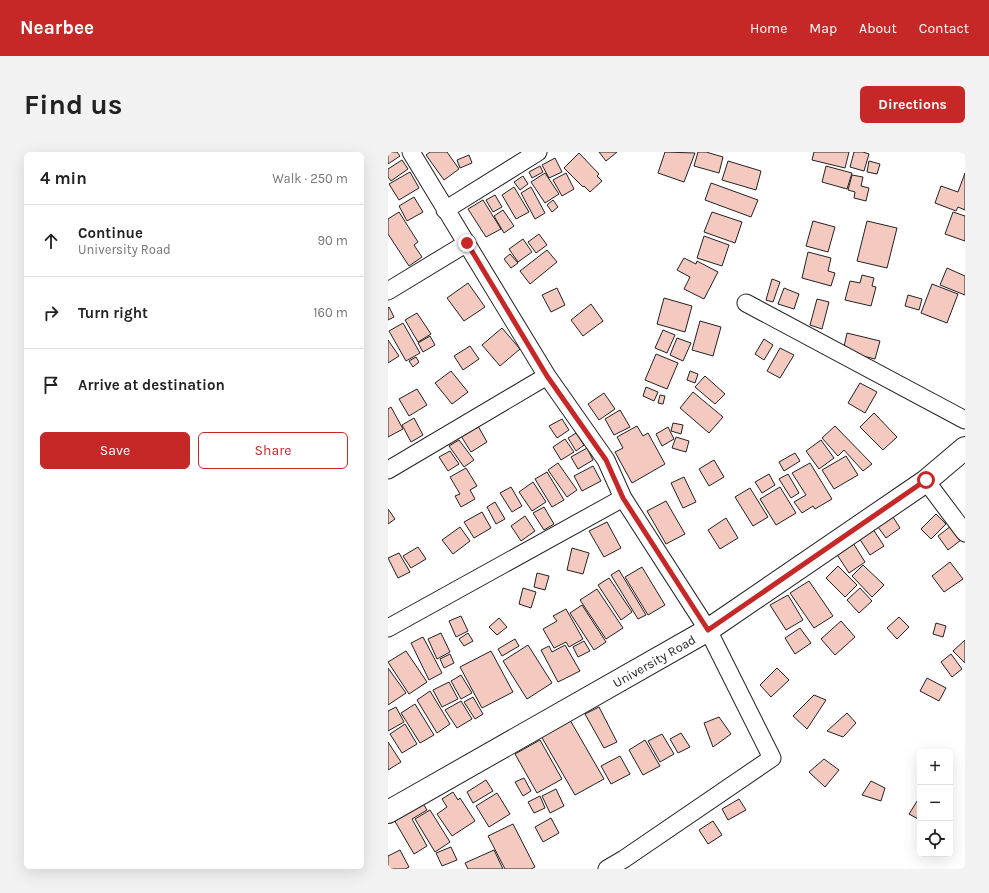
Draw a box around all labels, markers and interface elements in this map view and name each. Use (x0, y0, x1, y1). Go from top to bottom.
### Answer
text: Nearbee (20, 17, 94, 39)
text: Home (750, 20, 787, 37)
text: Map (809, 20, 837, 37)
text: About (859, 20, 897, 37)
text: Contact (919, 20, 969, 37)
button: Directions (860, 86, 965, 123)
text: Find us (24, 88, 123, 121)
text: 4 min (40, 168, 87, 188)
text: Walk · 250 m (272, 171, 348, 186)
text: Continue (78, 224, 143, 242)
icon: ahead (40, 230, 62, 252)
text: 90 m (317, 233, 348, 248)
route end (458, 234, 476, 252)
text: University Road (78, 242, 171, 257)
icon: right (40, 302, 62, 324)
text: Turn right (78, 304, 148, 322)
text: 160 m (313, 305, 348, 320)
icon: arrive (40, 374, 62, 396)
text: Arrive at destination (78, 376, 225, 394)
button: Save (40, 432, 190, 469)
button: Share (198, 432, 348, 469)
route start (917, 471, 935, 489)
street label: University Road (610, 631, 698, 690)
map controls (917, 749, 953, 857)
button: + (917, 749, 953, 785)
button: − (917, 785, 953, 821)
button: locate (917, 821, 953, 857)

